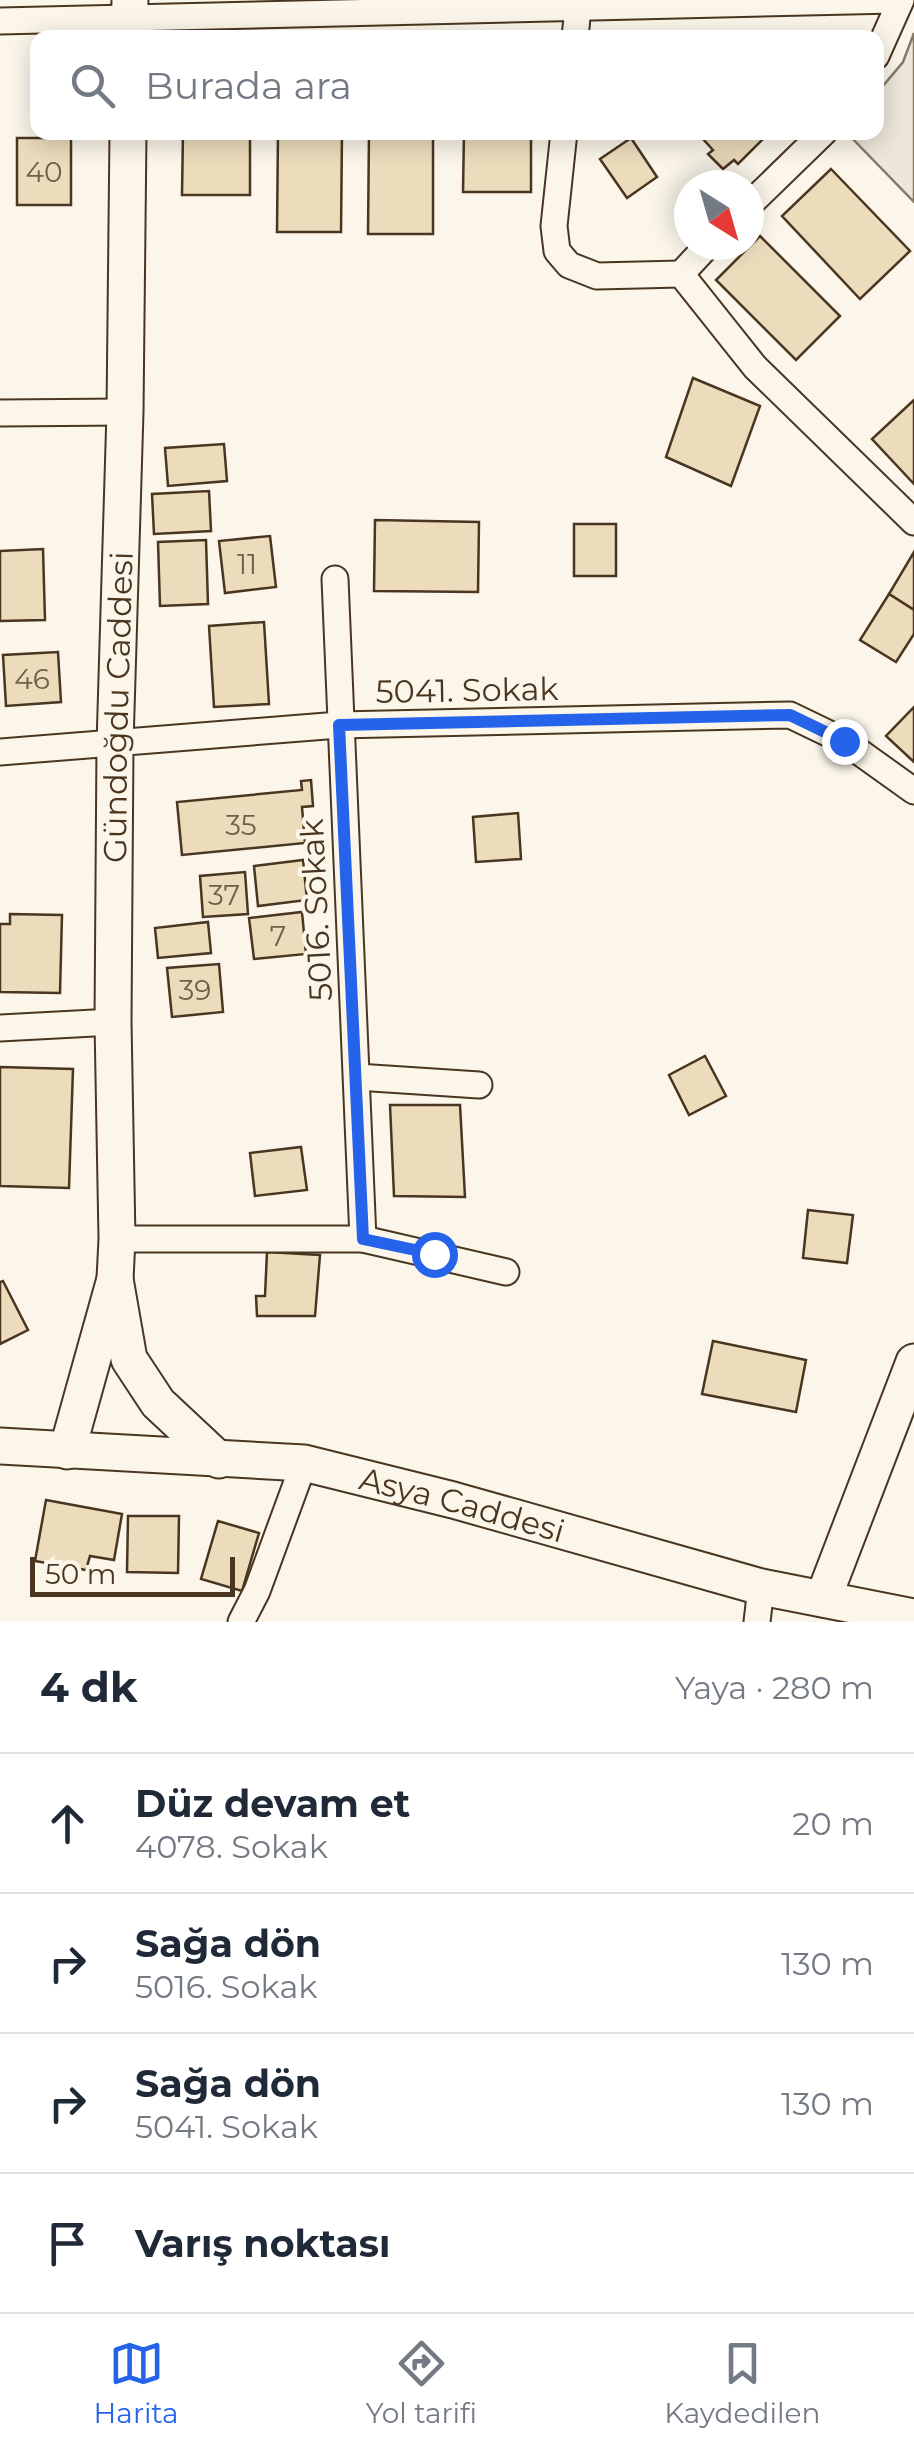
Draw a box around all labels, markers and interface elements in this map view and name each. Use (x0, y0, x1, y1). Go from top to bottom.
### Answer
search box (30, 30, 884, 140)
icon: search (65, 58, 120, 113)
text: Burada ara (145, 62, 352, 109)
house number: 40 (25, 155, 63, 189)
north arrow (674, 170, 764, 260)
house number: 11 (237, 547, 257, 581)
street label: Gündoğdu Caddesi (95, 551, 140, 863)
house number: 46 (14, 662, 50, 696)
street label: 5041. Sokak (375, 669, 559, 711)
route end (822, 719, 868, 765)
house number: 35 (225, 808, 257, 842)
street label: 5016. Sokak (292, 818, 340, 1002)
house number: 37 (208, 878, 240, 912)
house number: 7 (270, 919, 286, 953)
house number: 39 (179, 973, 211, 1007)
route start (412, 1232, 458, 1278)
street label: Asya Caddesi (356, 1458, 569, 1550)
scale bar (30, 1552, 235, 1596)
text: 50 m (45, 1557, 116, 1591)
text: 4 dk (40, 1661, 137, 1713)
text: Yaya · 280 m (675, 1668, 874, 1707)
text: Düz devam et (135, 1780, 410, 1827)
icon: ahead (40, 1796, 95, 1851)
text: 20 m (792, 1804, 874, 1843)
text: 4078. Sokak (135, 1827, 328, 1866)
text: Sağa dön (135, 1920, 321, 1967)
icon: right (40, 1936, 95, 1991)
text: 130 m (781, 1944, 874, 1983)
text: 5016. Sokak (135, 1967, 317, 2006)
text: Sağa dön (135, 2060, 321, 2107)
icon: right (40, 2076, 95, 2131)
text: 130 m (781, 2084, 874, 2123)
text: 5041. Sokak (135, 2107, 318, 2146)
icon: arrive (40, 2216, 95, 2271)
text: Varış noktası (135, 2220, 390, 2267)
tab: Harita (94, 2336, 179, 2430)
tab: Yol tarifi (366, 2336, 477, 2430)
tab: Kaydedilen (664, 2336, 820, 2430)

